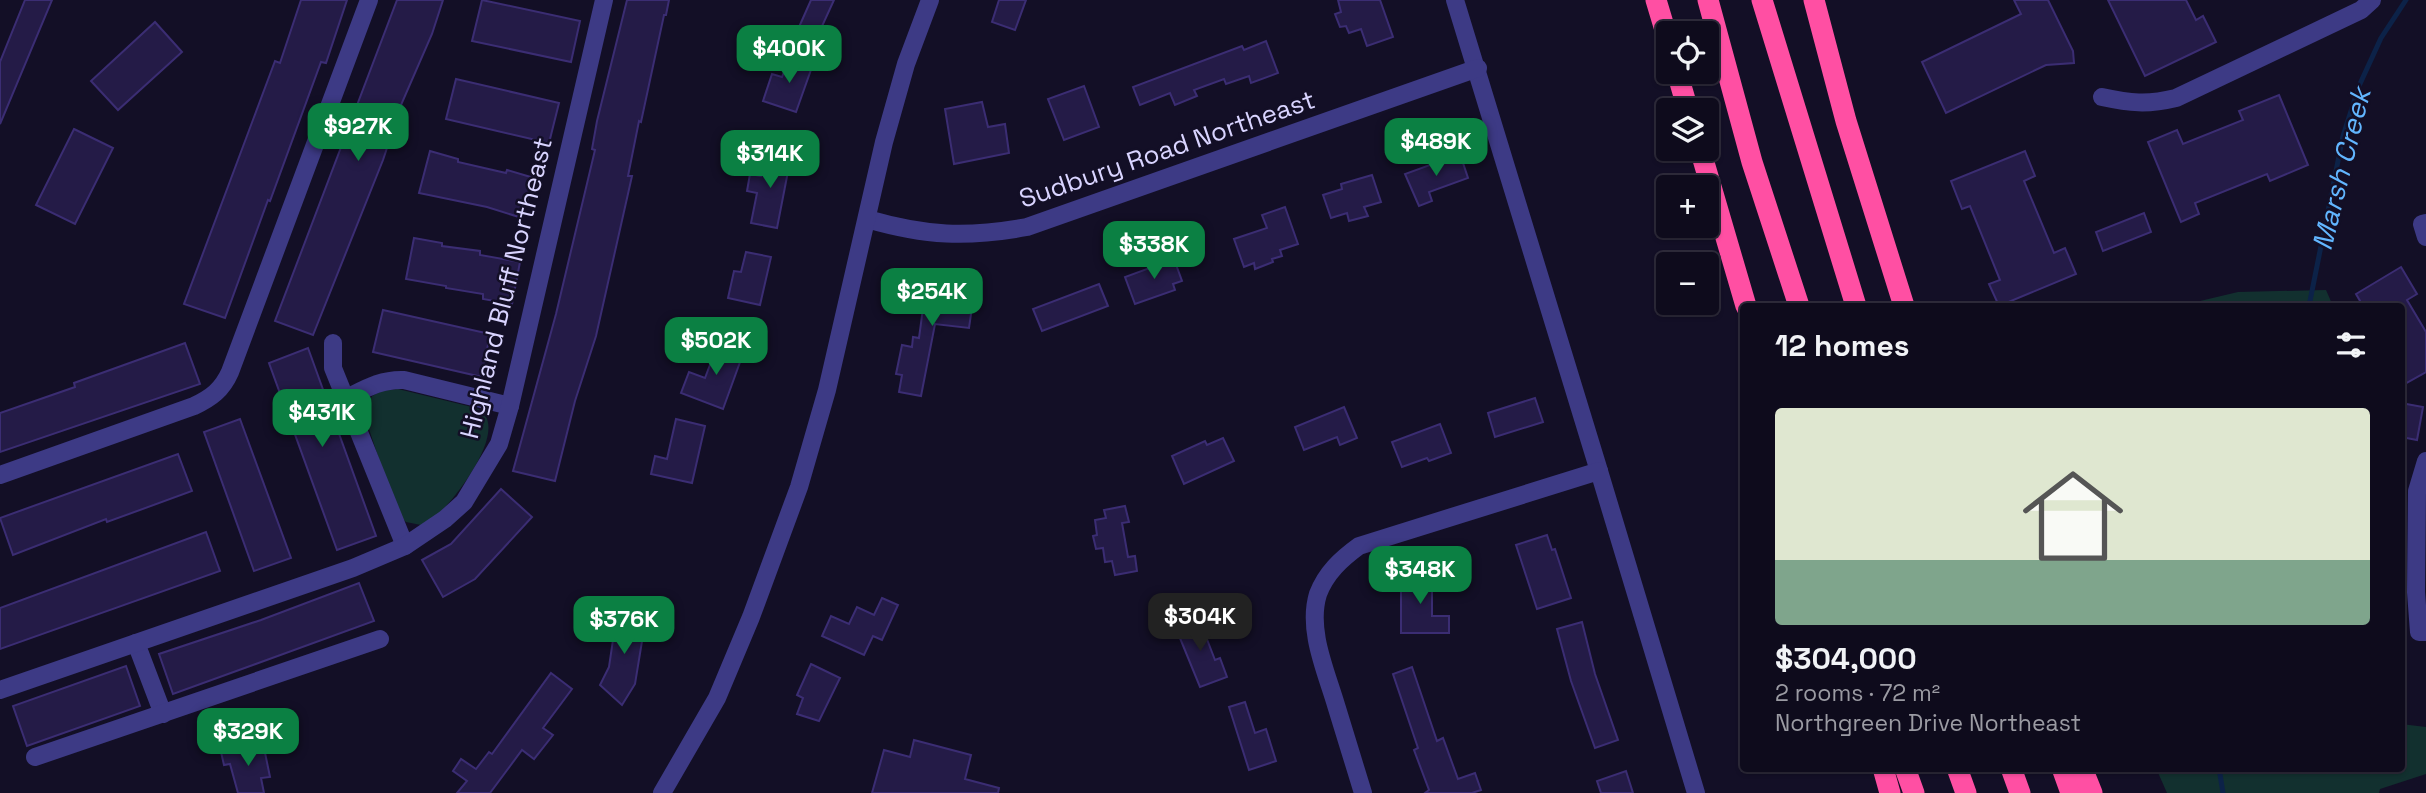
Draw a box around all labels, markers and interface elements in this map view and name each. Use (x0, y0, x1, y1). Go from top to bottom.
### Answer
map controls (1656, 21, 1719, 315)
button: locate (1656, 21, 1719, 84)
pin: $400K (740, 25, 838, 85)
text: $400K (753, 33, 825, 63)
water label: Marsh Creek (2303, 81, 2379, 254)
street label: Sudbury Road Northeast (1015, 82, 1319, 216)
button: layers (1656, 98, 1719, 161)
pin: $927K (309, 104, 407, 163)
text: $927K (324, 111, 392, 141)
pin: $489K (1387, 118, 1485, 178)
text: $489K (1401, 126, 1471, 156)
pin: $314K (721, 130, 819, 190)
street label: Highland Bluff Northeast (452, 134, 560, 442)
text: $314K (737, 138, 803, 168)
button: + (1656, 175, 1719, 238)
pin: $338K (1105, 222, 1203, 281)
text: $338K (1119, 229, 1189, 259)
button: − (1656, 252, 1719, 315)
pin: $254K (883, 268, 981, 328)
text: $254K (897, 276, 967, 306)
pin: $502K (667, 318, 765, 377)
text: $502K (681, 325, 751, 355)
text: 12 homes (1775, 326, 1910, 365)
icon: filters (2332, 326, 2370, 364)
pin: $431K (273, 390, 371, 449)
text: $431K (289, 397, 355, 427)
icon: home (2010, 453, 2136, 579)
pin: $348K (1371, 546, 1469, 606)
text: $348K (1385, 554, 1455, 584)
pin: $304K (1151, 594, 1249, 653)
pin: $376K (575, 596, 673, 656)
text: $304K (1164, 601, 1236, 631)
text: $376K (589, 604, 659, 634)
text: $304,000 (1775, 639, 1917, 678)
text: 2 rooms · 72 m² (1775, 678, 1940, 708)
pin: $329K (199, 708, 297, 768)
text: Northgreen Drive Northeast (1775, 708, 2081, 738)
text: $329K (213, 716, 283, 746)

